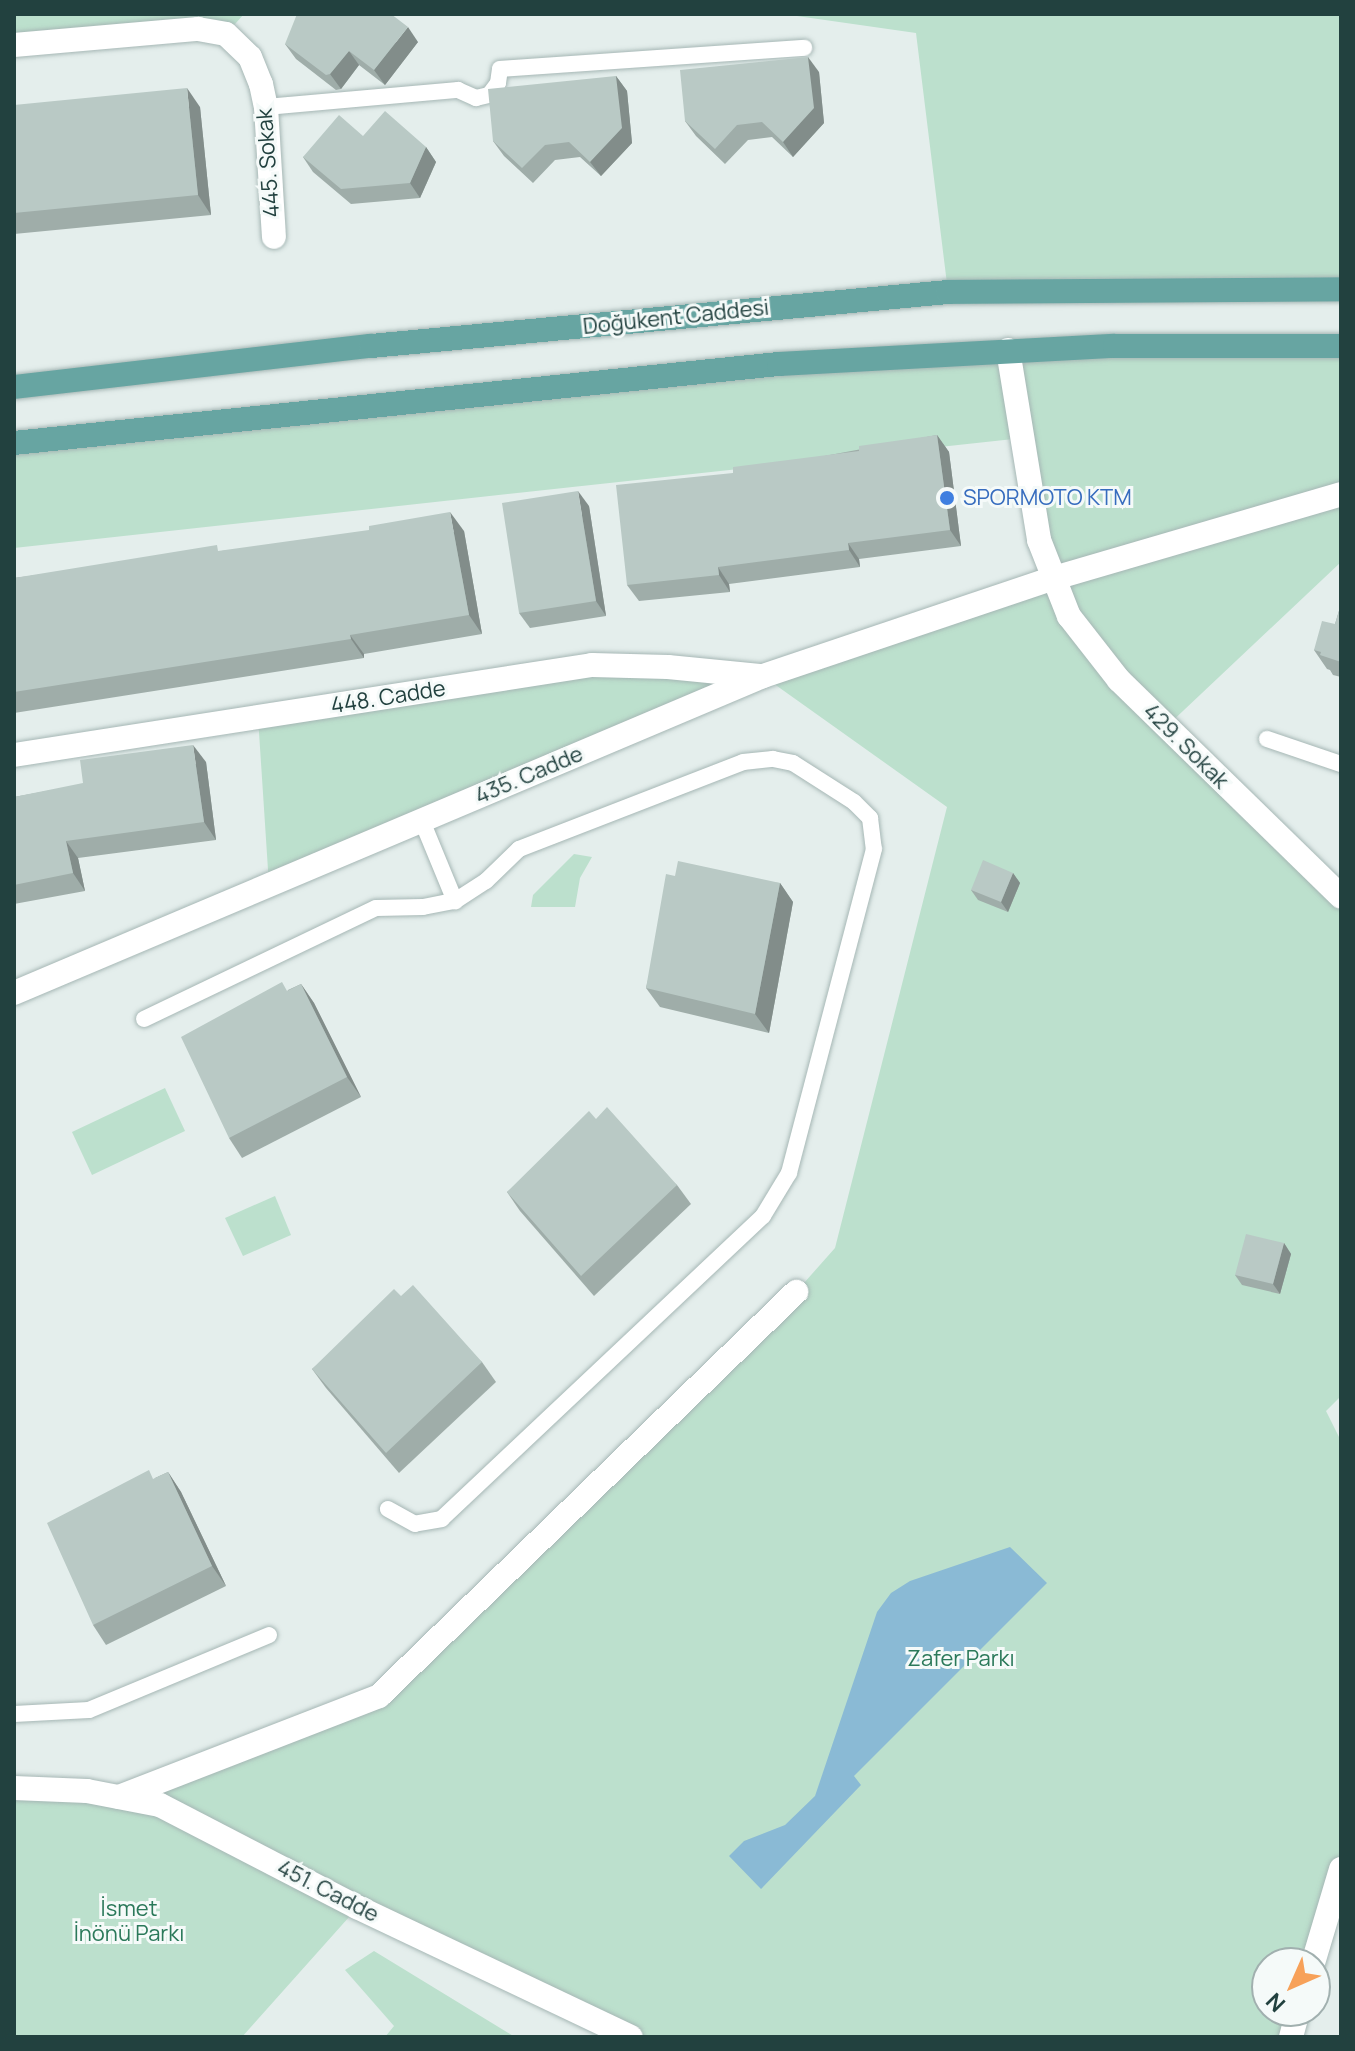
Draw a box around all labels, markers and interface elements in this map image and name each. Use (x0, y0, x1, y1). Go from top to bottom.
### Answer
street label: 445. Sokak (251, 107, 285, 219)
street label: Doğukent Caddesi (582, 294, 770, 340)
place label: SPORMOTO KTM (963, 485, 1132, 511)
marker: SPORMOTO KTM (938, 489, 956, 507)
street label: 448. Cadde (329, 675, 447, 719)
street label: 429. Sokak (1138, 698, 1234, 794)
street label: 435. Cadde (471, 740, 587, 810)
park label: Zafer Parkı (907, 1646, 1015, 1672)
street label: 451. Cadde (273, 1854, 383, 1928)
park label: İsmet İnönü Parkı (74, 1895, 184, 1946)
north arrow (1251, 1947, 1331, 2027)
text: N (1259, 1986, 1292, 2019)

